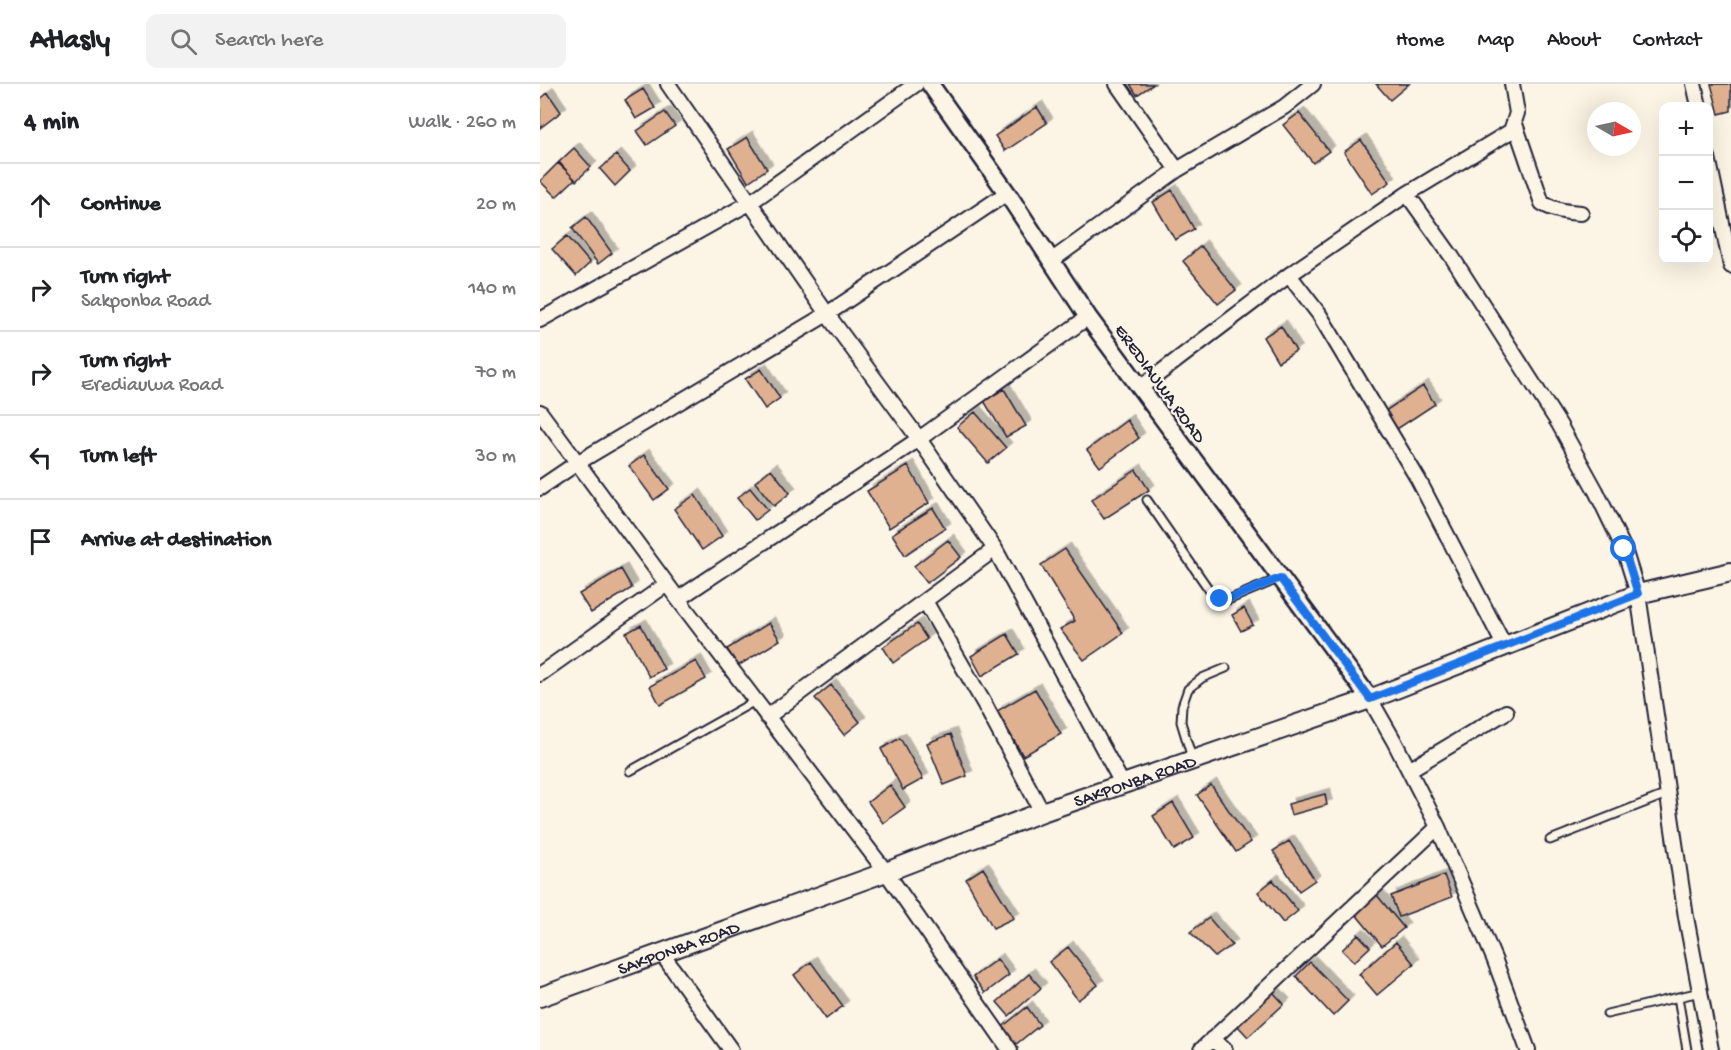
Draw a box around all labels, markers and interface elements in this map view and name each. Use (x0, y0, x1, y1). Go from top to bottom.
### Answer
search box (146, 14, 566, 68)
text: Atlasly (30, 25, 110, 58)
icon: search (167, 25, 200, 58)
text: Search here (215, 28, 323, 54)
text: Home (1396, 29, 1444, 54)
text: Map (1477, 29, 1514, 54)
text: About (1547, 29, 1600, 54)
text: Contact (1633, 29, 1701, 54)
north arrow (1587, 102, 1641, 156)
map controls (1659, 102, 1713, 264)
button: + (1659, 102, 1713, 156)
text: 4 min (24, 108, 79, 139)
text: Walk · 260 m (409, 112, 516, 135)
button: − (1659, 156, 1713, 210)
icon: ahead (24, 189, 57, 222)
text: Continue (81, 192, 161, 218)
text: 20 m (476, 194, 516, 217)
button: locate (1659, 210, 1713, 264)
text: Turn right (81, 265, 169, 291)
icon: right (24, 273, 57, 306)
text: 140 m (468, 278, 516, 301)
text: Sakponba Road (81, 291, 210, 314)
street label: EREDIAUWA ROAD (1109, 321, 1209, 448)
text: Turn right (81, 349, 169, 375)
icon: right (24, 357, 57, 390)
text: 70 m (475, 362, 516, 385)
text: Erediauwa Road (81, 375, 222, 398)
icon: left (24, 441, 57, 474)
text: Turn left (81, 444, 155, 470)
text: 30 m (475, 446, 516, 469)
icon: arrive (24, 525, 57, 558)
text: Arrive at destination (81, 528, 271, 554)
route start (1610, 535, 1636, 561)
route end (1206, 585, 1232, 611)
street label: SAKPONBA ROAD (1071, 752, 1200, 813)
street label: SAKPONBA ROAD (615, 918, 743, 981)

